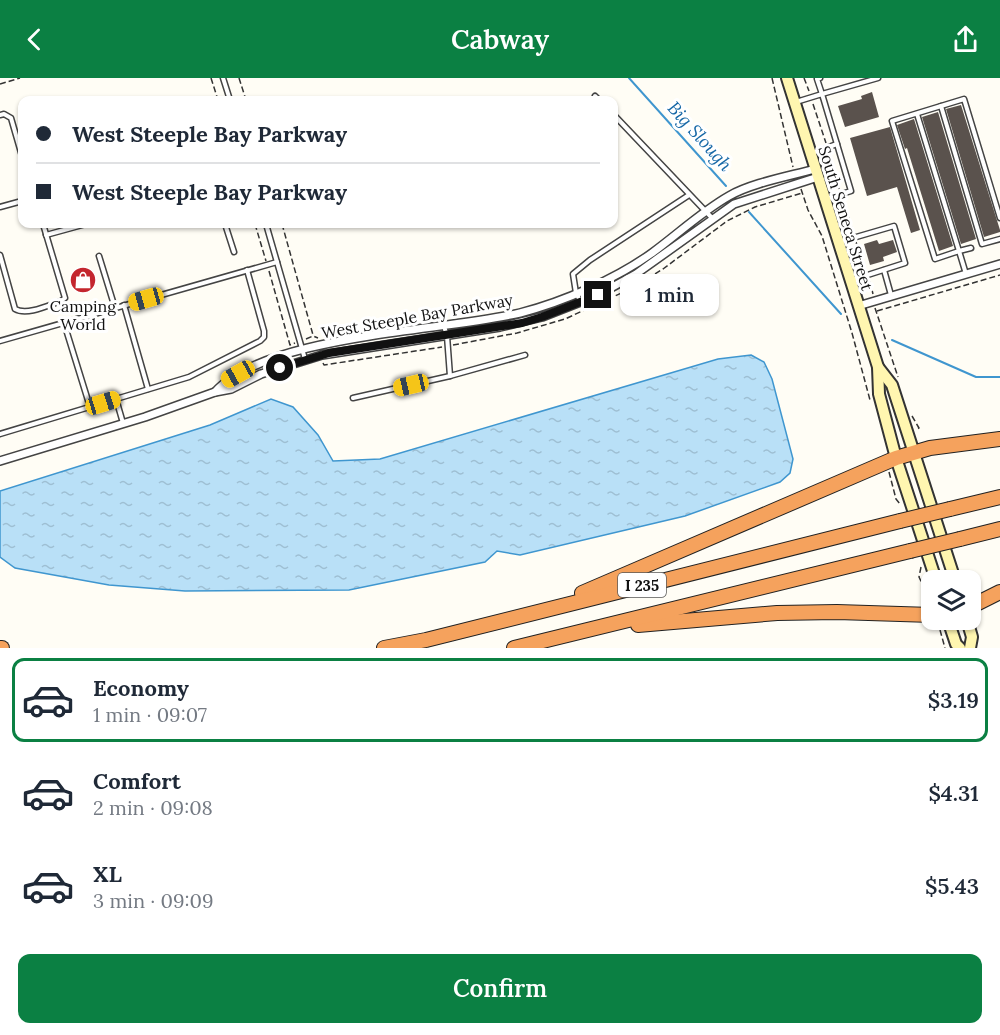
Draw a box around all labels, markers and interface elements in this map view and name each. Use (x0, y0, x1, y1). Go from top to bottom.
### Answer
text: Cabway (451, 22, 549, 56)
icon: back (18, 23, 51, 56)
icon: share (949, 23, 982, 56)
water label: Big Slough (663, 96, 738, 176)
text: West Steeple Bay Parkway (72, 120, 347, 148)
street label: South Seneca Street (814, 143, 878, 294)
text: West Steeple Bay Parkway (72, 178, 347, 206)
shop icon: Camping World (68, 265, 98, 295)
callout: 1 min (619, 274, 718, 316)
route end (584, 281, 611, 308)
text: 1 min (644, 282, 695, 307)
car (126, 285, 166, 313)
street label: West Steeple Bay Parkway (320, 289, 515, 343)
place label: Camping World (50, 296, 117, 334)
route start (266, 354, 293, 381)
car (218, 357, 258, 391)
car (391, 372, 431, 398)
car (83, 389, 123, 417)
map controls (921, 570, 981, 630)
button: layers (921, 570, 981, 630)
road number: I 235 (618, 573, 666, 597)
icon: car (21, 673, 75, 727)
text: Economy (93, 674, 189, 702)
text: $3.19 (928, 686, 979, 714)
text: 1 min · 09:07 (93, 702, 207, 727)
icon: car (21, 766, 75, 820)
text: Comfort (93, 767, 181, 795)
text: $4.31 (928, 779, 979, 807)
text: 2 min · 09:08 (93, 795, 213, 820)
icon: car (21, 859, 75, 913)
text: XL (93, 860, 122, 888)
text: $5.43 (925, 872, 979, 900)
text: 3 min · 09:09 (93, 888, 214, 913)
button: Confirm (18, 954, 982, 1023)

